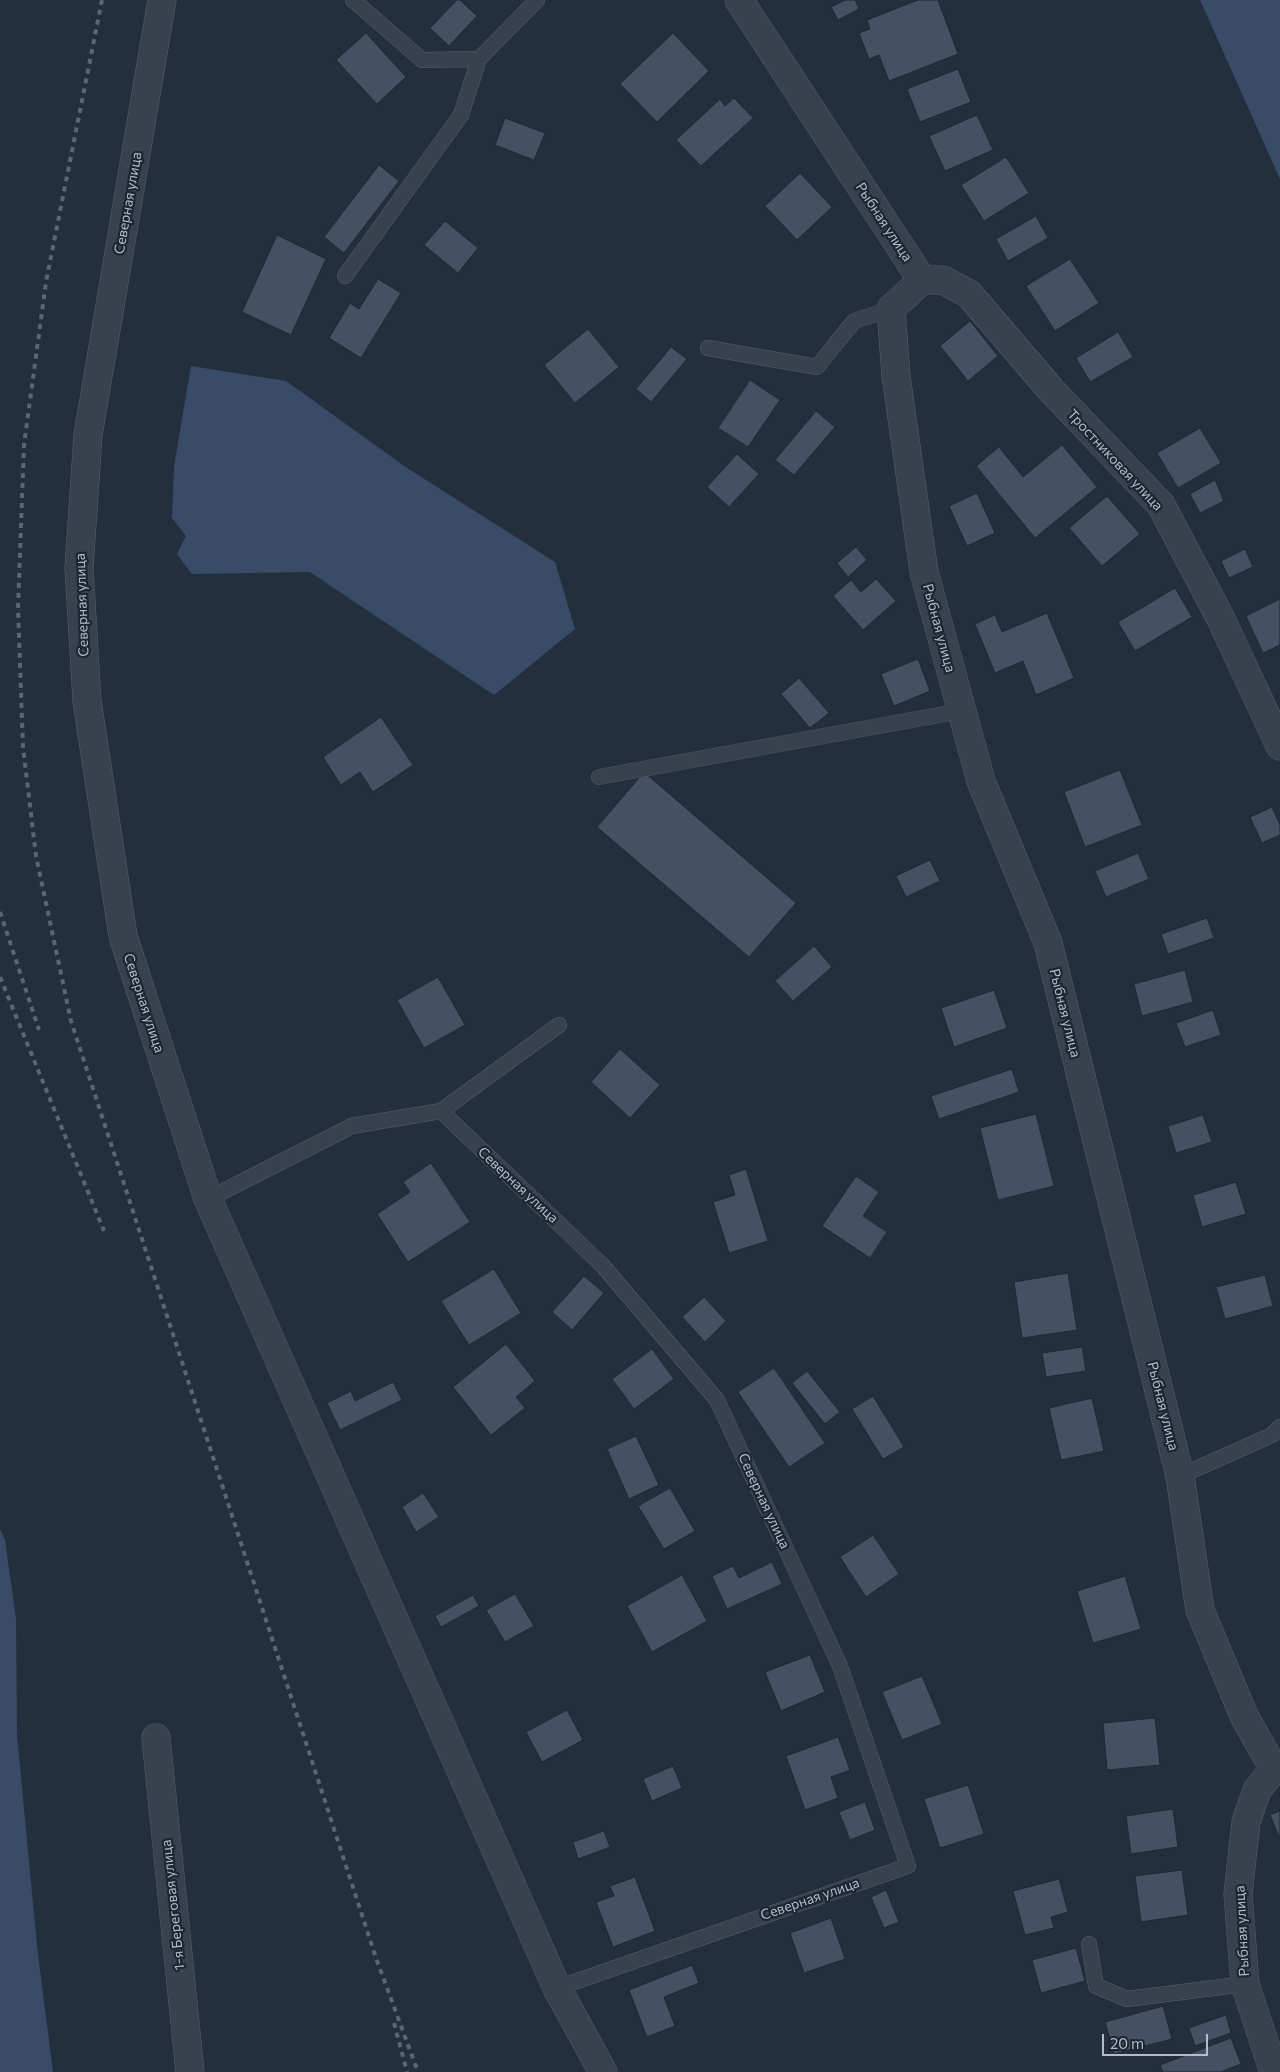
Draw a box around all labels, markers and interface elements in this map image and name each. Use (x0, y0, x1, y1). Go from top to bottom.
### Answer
street label: Северная улица (111, 151, 145, 255)
street label: Рыбная улица (852, 179, 916, 265)
street label: Тростниковая улица (1064, 406, 1166, 514)
street label: Северная улица (72, 553, 92, 657)
street label: Рыбная улица (919, 582, 959, 674)
street label: Северная улица (120, 951, 168, 1055)
street label: Рыбная улица (1046, 967, 1084, 1059)
street label: Северная улица (474, 1144, 562, 1226)
street label: Рыбная улица (1144, 1360, 1182, 1452)
street label: Северная улица (735, 1451, 793, 1551)
street label: 1-я Береговая улица (158, 1839, 188, 1971)
street label: Северная улица (758, 1874, 862, 1924)
street label: Рыбная улица (1231, 1885, 1253, 1977)
scale bar (1105, 2024, 1211, 2056)
text: 20 m (1110, 2034, 1144, 2052)

